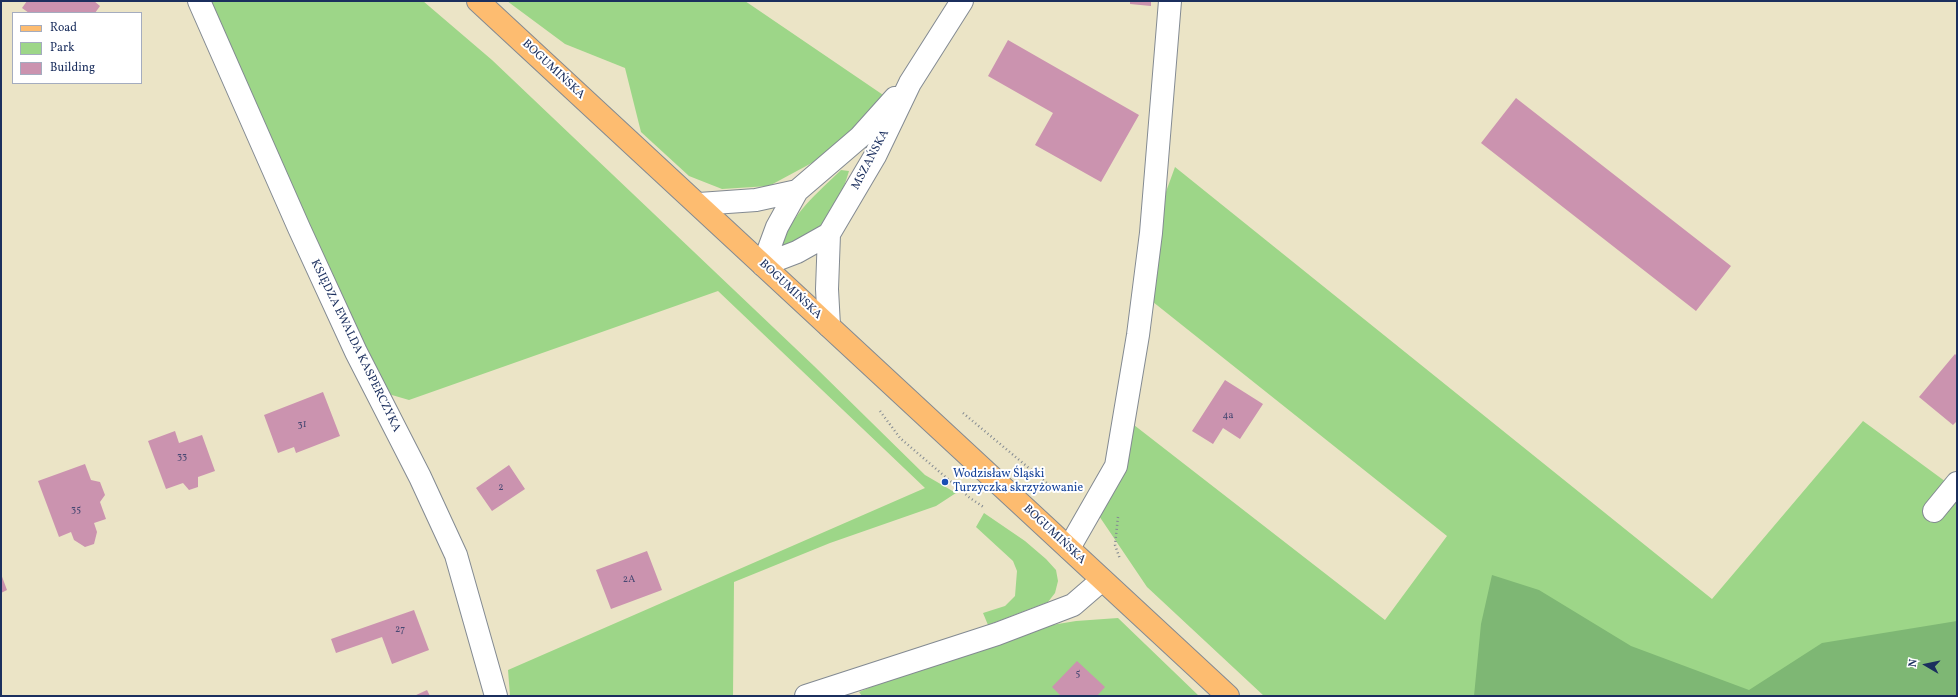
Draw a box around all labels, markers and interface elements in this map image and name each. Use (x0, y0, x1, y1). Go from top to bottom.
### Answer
legend (12, 12, 142, 84)
text: Road (50, 20, 77, 36)
street label: BOGUMIŃSKA (519, 37, 587, 103)
text: Park (50, 40, 75, 56)
text: Building (50, 60, 95, 76)
street label: MSZAŃSKA (849, 128, 893, 192)
street label: KSIĘDZA EWALDA KASPERCZYKA (307, 257, 403, 435)
street label: BOGUMIŃSKA (756, 257, 824, 323)
house number: 4a (1223, 410, 1233, 422)
house number: 31 (297, 419, 307, 431)
house number: 33 (177, 451, 187, 463)
place label: Wodzisław Śląski Turzyczka skrzyżowanie (953, 468, 1083, 496)
marker: Wodzisław Śląski Turzyczka skrzyżowanie (940, 477, 950, 487)
house number: 2 (498, 482, 504, 494)
street label: BOGUMIŃSKA (1020, 502, 1088, 568)
house number: 35 (71, 504, 81, 516)
house number: 2A (623, 574, 635, 586)
house number: 27 (395, 624, 405, 636)
north arrow (1906, 645, 1946, 685)
text: N (1906, 658, 1922, 668)
house number: 5 (1076, 668, 1080, 680)

